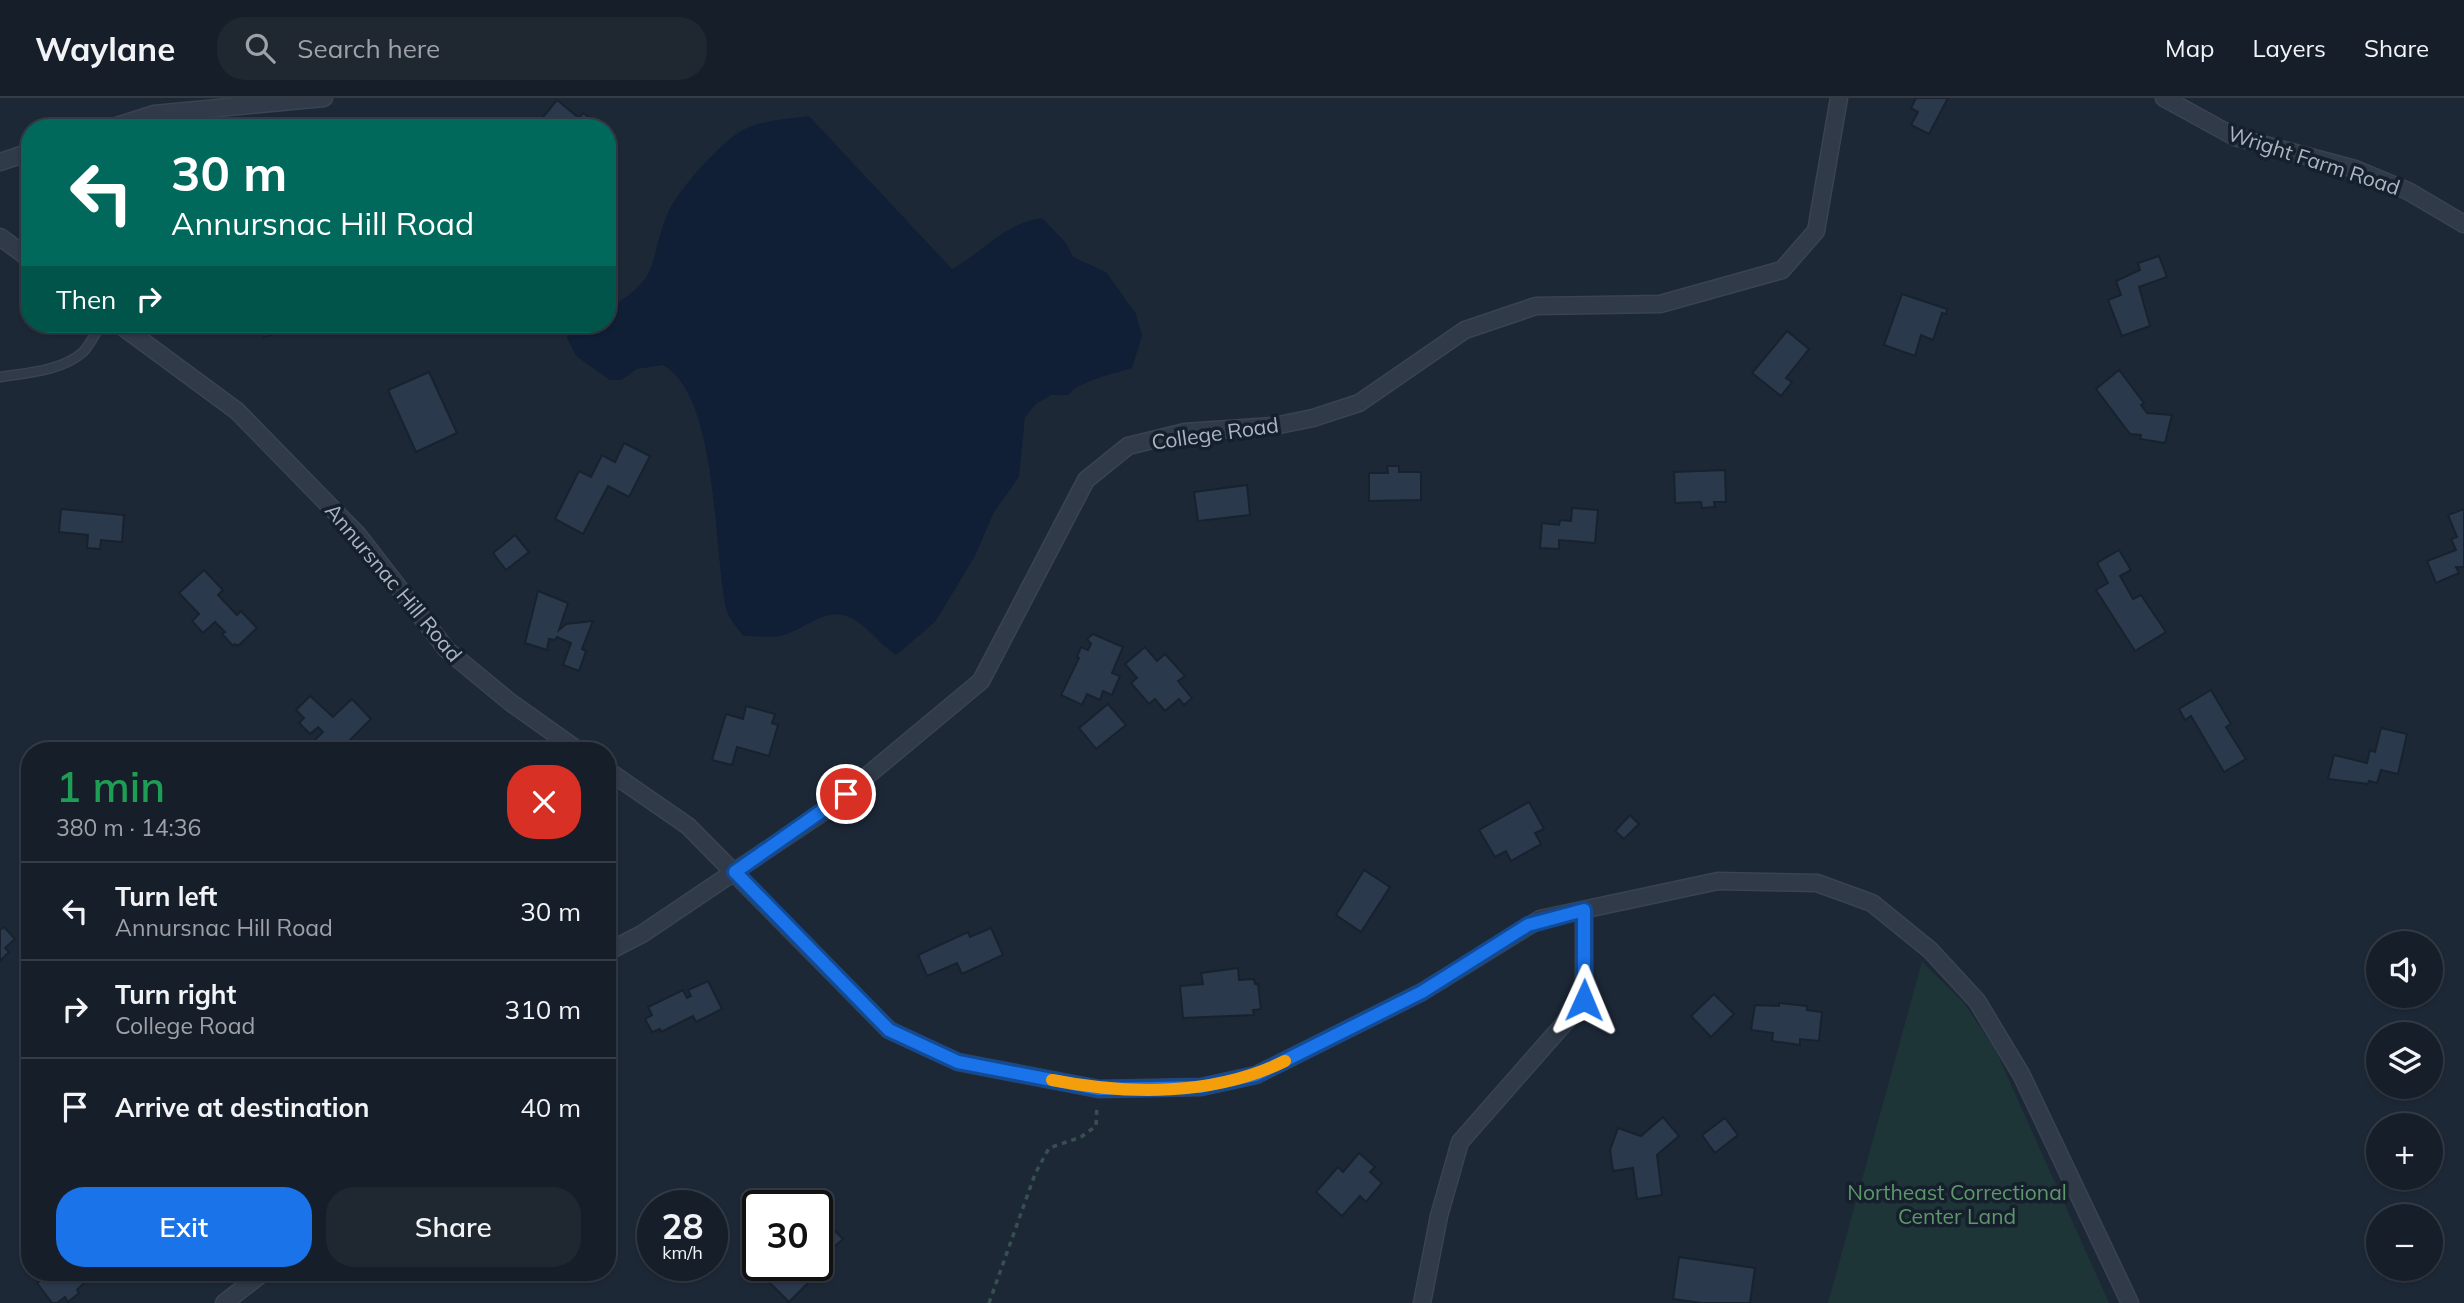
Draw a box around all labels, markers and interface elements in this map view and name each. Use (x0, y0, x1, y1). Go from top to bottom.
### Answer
search box (217, 17, 707, 80)
text: Waylane (35, 28, 175, 69)
icon: search (241, 29, 279, 67)
text: Search here (297, 32, 440, 65)
text: Map (2165, 33, 2214, 63)
text: Layers (2252, 33, 2326, 63)
text: Share (2364, 33, 2429, 63)
street label: Wright Farm Road (2225, 120, 2403, 200)
text: 30 m (171, 142, 287, 203)
icon: left (56, 147, 147, 238)
text: Annursnac Hill Road (171, 203, 474, 243)
icon: right (130, 280, 168, 318)
text: Then (56, 283, 116, 316)
street label: College Road (1150, 411, 1280, 455)
street label: Annursnac Hill Road (320, 497, 468, 667)
text: 1 min (56, 760, 165, 813)
pin (816, 764, 876, 824)
button: close (507, 765, 581, 839)
icon: arrive (827, 775, 865, 813)
text: 380 m · 14:36 (56, 813, 201, 842)
text: Turn left (115, 880, 217, 913)
icon: left (56, 892, 94, 930)
text: 30 m (520, 895, 581, 928)
text: Annursnac Hill Road (115, 913, 333, 942)
map controls (2366, 931, 2443, 1281)
button: sound (2366, 931, 2443, 1008)
position arrow (1547, 963, 1621, 1037)
text: Turn right (115, 978, 236, 1011)
icon: right (56, 990, 94, 1028)
text: 310 m (505, 993, 581, 1026)
text: College Road (115, 1011, 255, 1040)
button: layers (2366, 1022, 2443, 1099)
icon: arrive (56, 1088, 94, 1126)
text: Arrive at destination (115, 1091, 370, 1124)
text: 40 m (520, 1091, 581, 1124)
button: + (2366, 1113, 2443, 1190)
park label: Northeast Correctional Center Land (1847, 1179, 2067, 1229)
button: Exit (56, 1187, 312, 1267)
button: Share (326, 1187, 581, 1267)
speed limit sign: 30 (742, 1190, 833, 1281)
text: 28 (661, 1204, 704, 1248)
button: − (2366, 1204, 2443, 1281)
text: km/h (662, 1241, 703, 1264)

